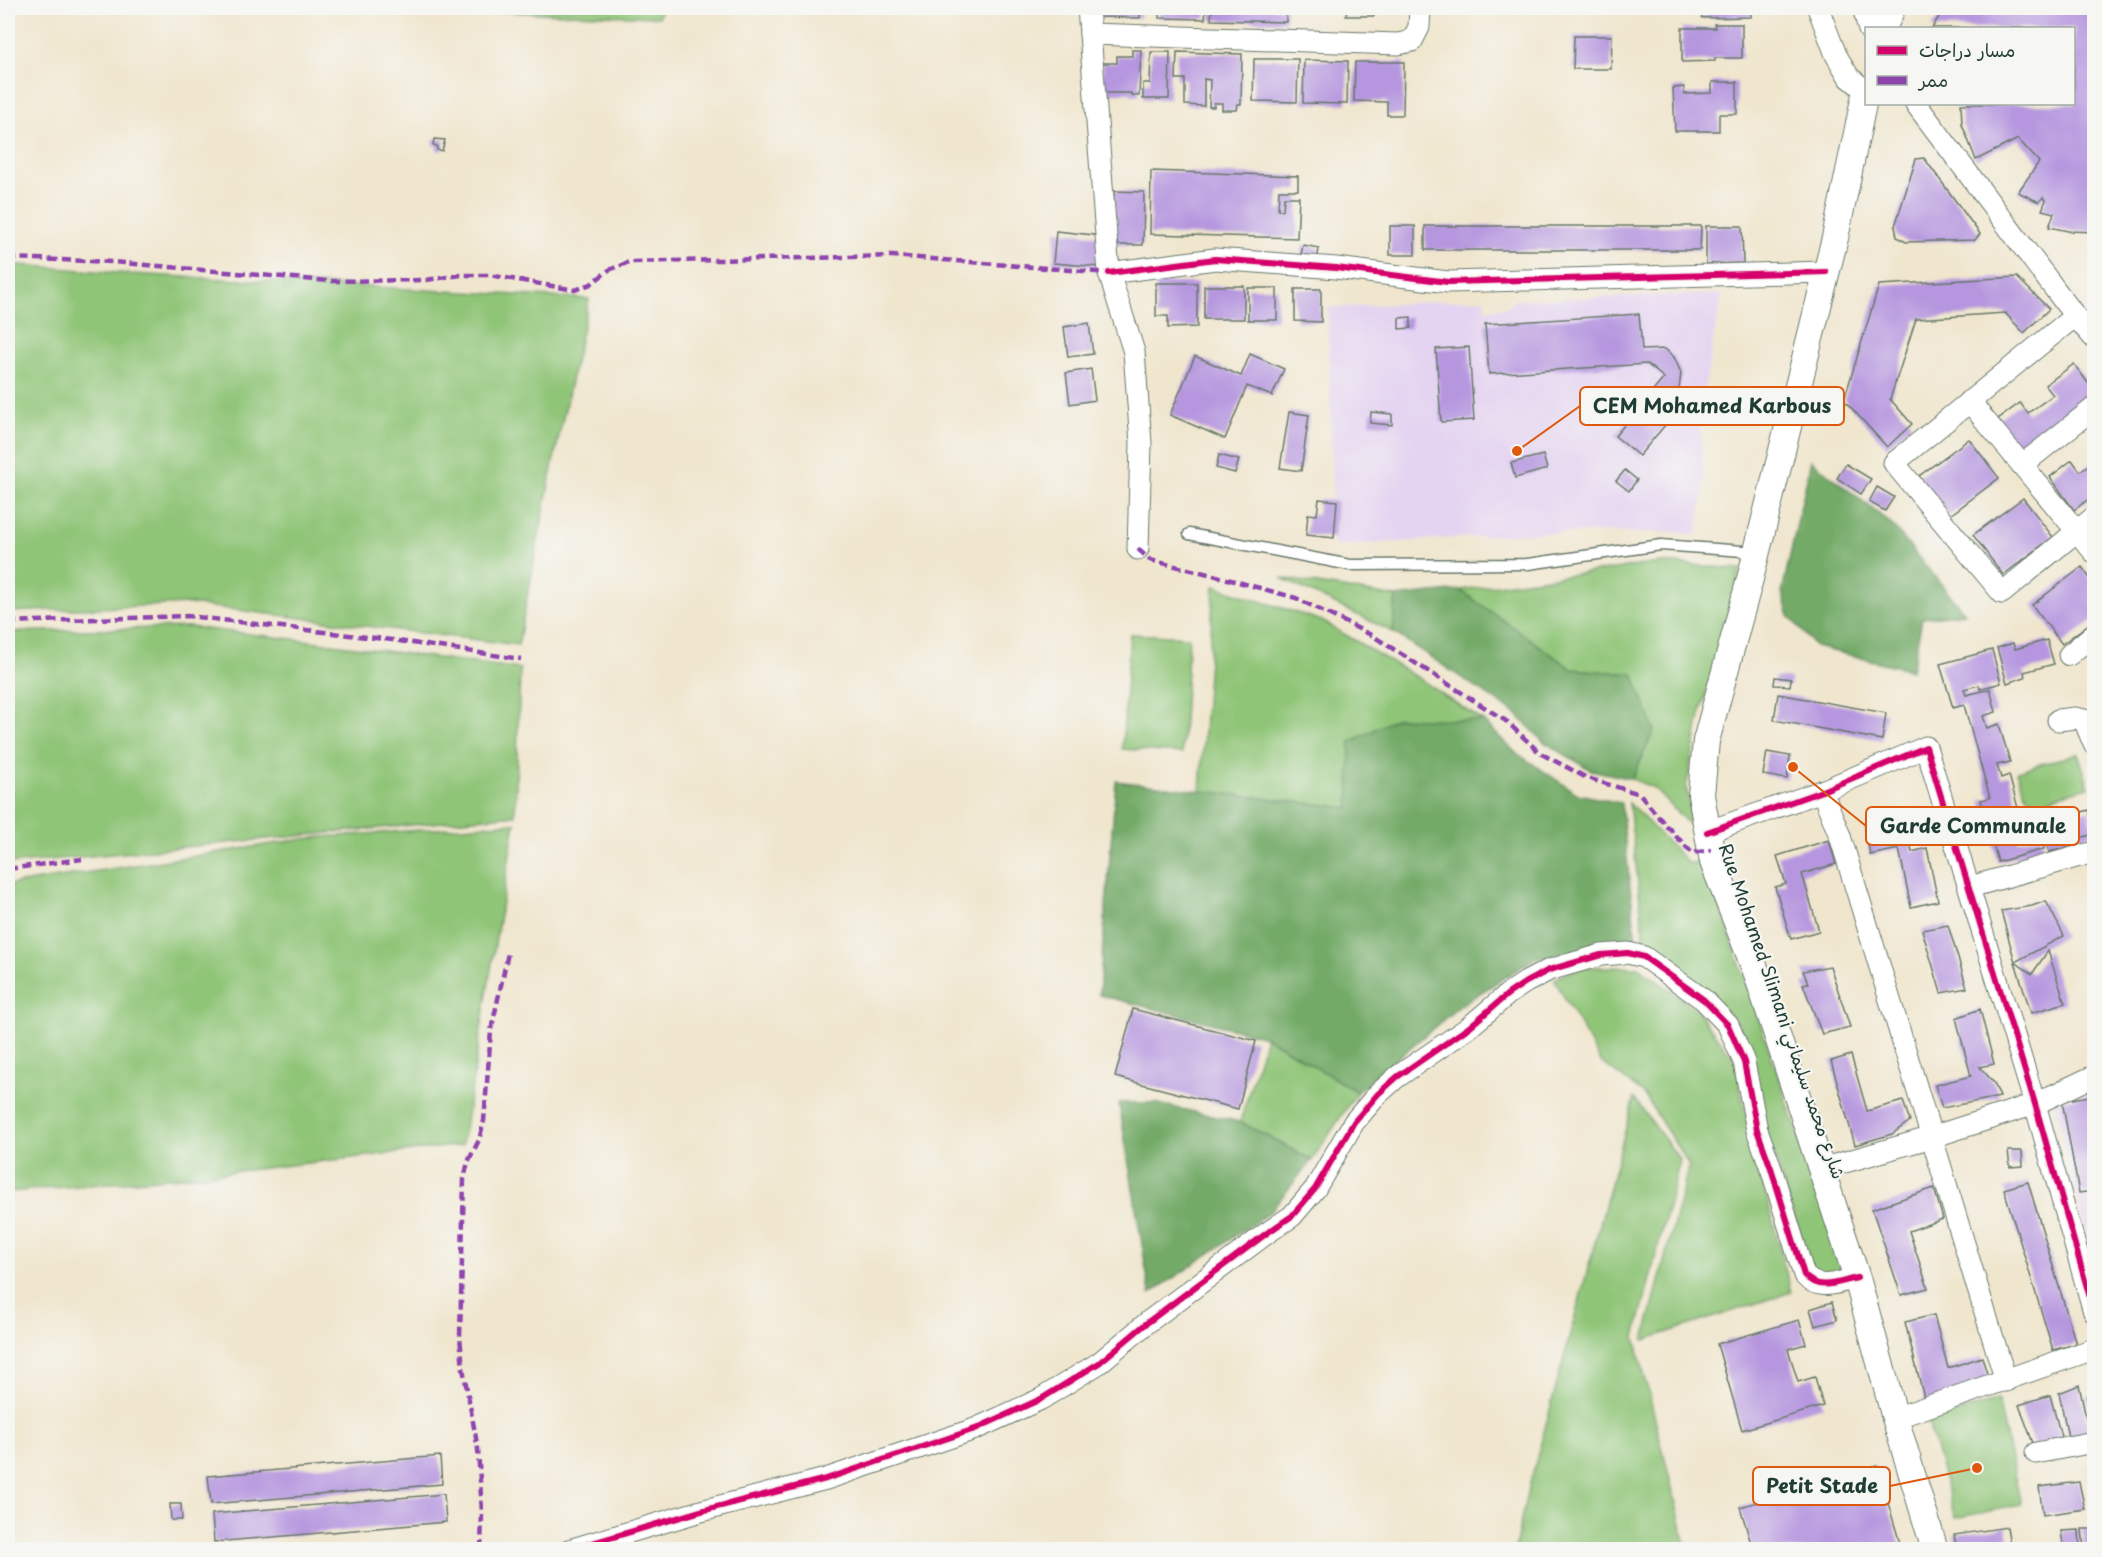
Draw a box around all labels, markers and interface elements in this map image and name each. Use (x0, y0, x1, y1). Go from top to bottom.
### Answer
legend (1865, 27, 2075, 105)
text: مسار دراجات (1919, 36, 2015, 63)
text: ممر (1917, 66, 1948, 93)
callout: CEM Mohamed Karbous (1580, 387, 1844, 425)
text: CEM Mohamed Karbous (1593, 390, 1832, 420)
callout: Garde Communale (1866, 807, 2079, 845)
text: Garde Communale (1880, 810, 2066, 840)
street label: Rue Mohamed Slimani شارع محمد سليماني (1709, 840, 1853, 1184)
callout: Petit Stade (1753, 1467, 1890, 1505)
text: Petit Stade (1766, 1470, 1878, 1500)

